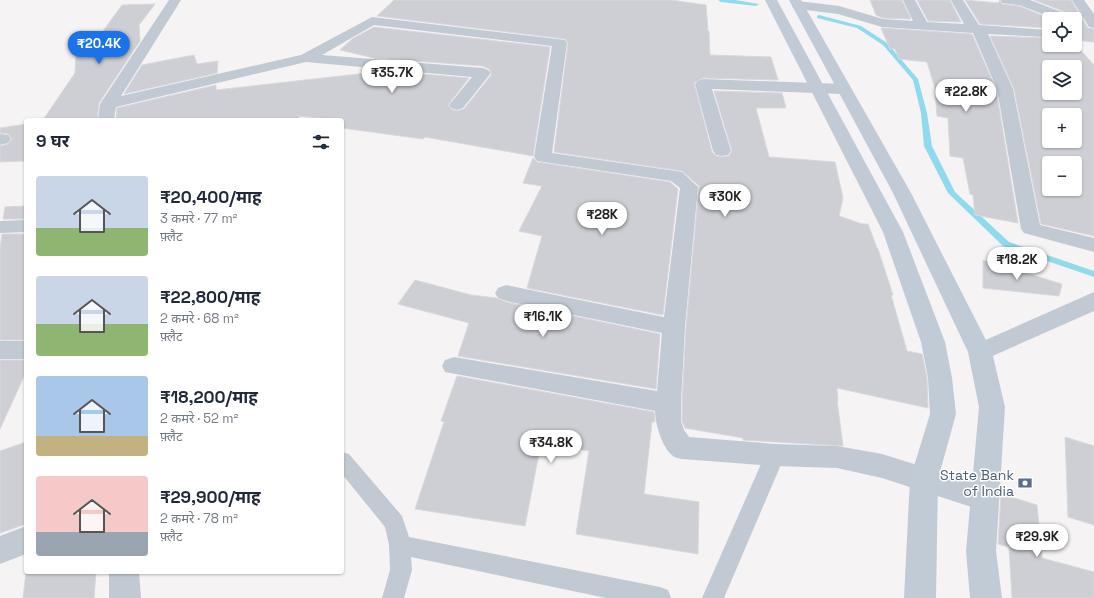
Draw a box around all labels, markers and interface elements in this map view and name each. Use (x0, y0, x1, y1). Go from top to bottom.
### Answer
map controls (1042, 12, 1082, 196)
button: locate (1042, 12, 1082, 52)
pin: ₹20.4K (66, 31, 132, 65)
text: ₹20.4K (77, 35, 121, 52)
pin: ₹35.7K (359, 60, 425, 94)
button: layers (1042, 60, 1082, 100)
text: ₹35.7K (371, 64, 413, 81)
pin: ₹22.8K (933, 79, 999, 113)
text: ₹22.8K (944, 83, 988, 100)
button: + (1042, 108, 1082, 148)
text: 9 घर (36, 130, 69, 152)
icon: filters (310, 131, 332, 153)
button: − (1042, 156, 1082, 196)
pin: ₹30K (701, 184, 749, 218)
text: ₹20,400/माह (160, 186, 262, 208)
text: ₹30K (709, 188, 741, 205)
icon: home (68, 192, 116, 240)
pin: ₹28K (578, 202, 626, 236)
text: ₹28K (586, 206, 618, 223)
text: 3 कमरे · 77 m² (160, 210, 237, 227)
text: फ़्लैट (160, 228, 183, 245)
pin: ₹18.2K (984, 247, 1050, 281)
text: ₹18.2K (996, 251, 1038, 268)
text: ₹22,800/माह (160, 286, 260, 308)
icon: home (68, 292, 116, 340)
pin: ₹16.1K (510, 304, 576, 338)
text: ₹16.1K (523, 308, 563, 325)
text: 2 कमरे · 68 m² (160, 310, 239, 327)
text: फ़्लैट (160, 328, 183, 345)
text: ₹18,200/माह (160, 386, 258, 408)
icon: home (68, 392, 116, 440)
text: 2 कमरे · 52 m² (160, 410, 238, 427)
text: फ़्लैट (160, 428, 183, 445)
pin: ₹34.8K (518, 430, 584, 464)
text: ₹34.8K (529, 434, 573, 451)
place label: State Bank of India (940, 466, 1014, 500)
bank icon: State Bank of India (1017, 475, 1033, 491)
text: ₹29,900/माह (160, 486, 261, 508)
icon: home (68, 492, 116, 540)
text: 2 कमरे · 78 m² (160, 510, 238, 527)
pin: ₹29.9K (1004, 524, 1070, 558)
text: फ़्लैट (160, 528, 183, 545)
text: ₹29.9K (1015, 528, 1059, 545)

